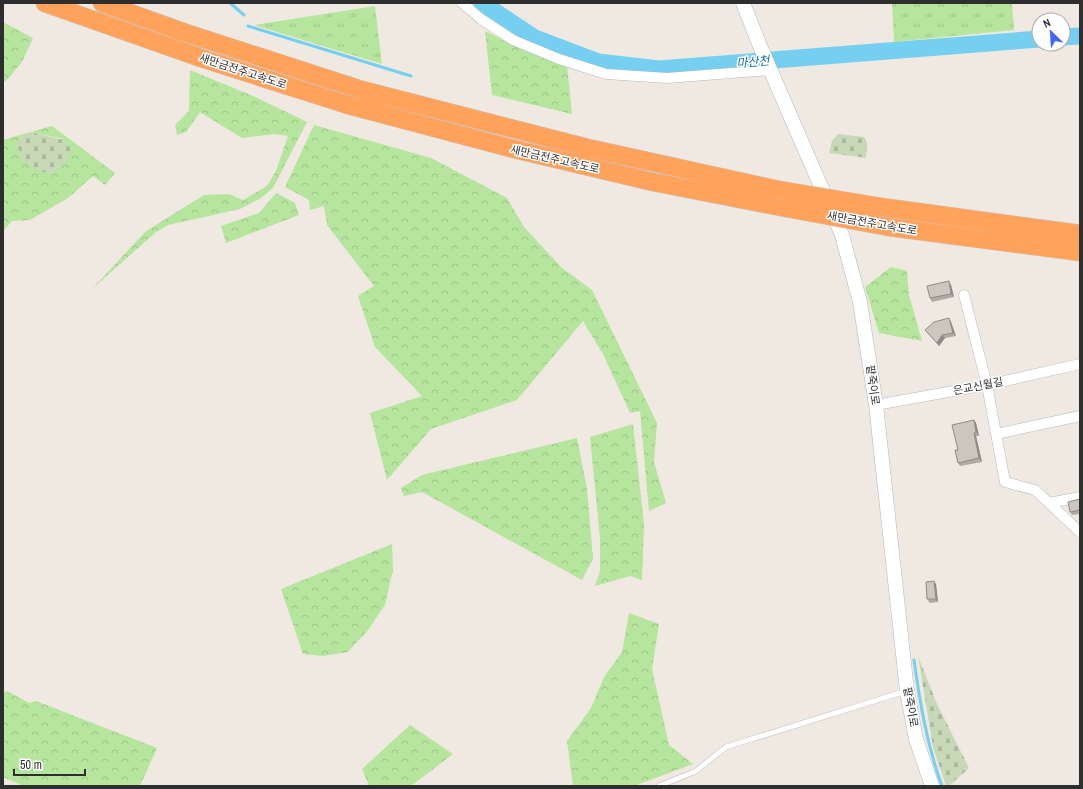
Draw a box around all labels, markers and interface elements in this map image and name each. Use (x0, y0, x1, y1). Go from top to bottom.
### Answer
north arrow (1031, 12, 1071, 52)
text: N (1041, 15, 1053, 31)
street label: 새만금전주고속도로 (198, 50, 288, 92)
water label: 마산천 (736, 52, 772, 71)
street label: 새만금전주고속도로 (509, 142, 601, 176)
street label: 새만금전주고속도로 (826, 208, 918, 238)
street label: 팥죽이로 (863, 364, 883, 406)
street label: 은교신월길 (952, 374, 1004, 398)
street label: 팥죽이로 (901, 686, 921, 728)
scale bar (14, 751, 85, 777)
text: 50 m (20, 757, 42, 773)

